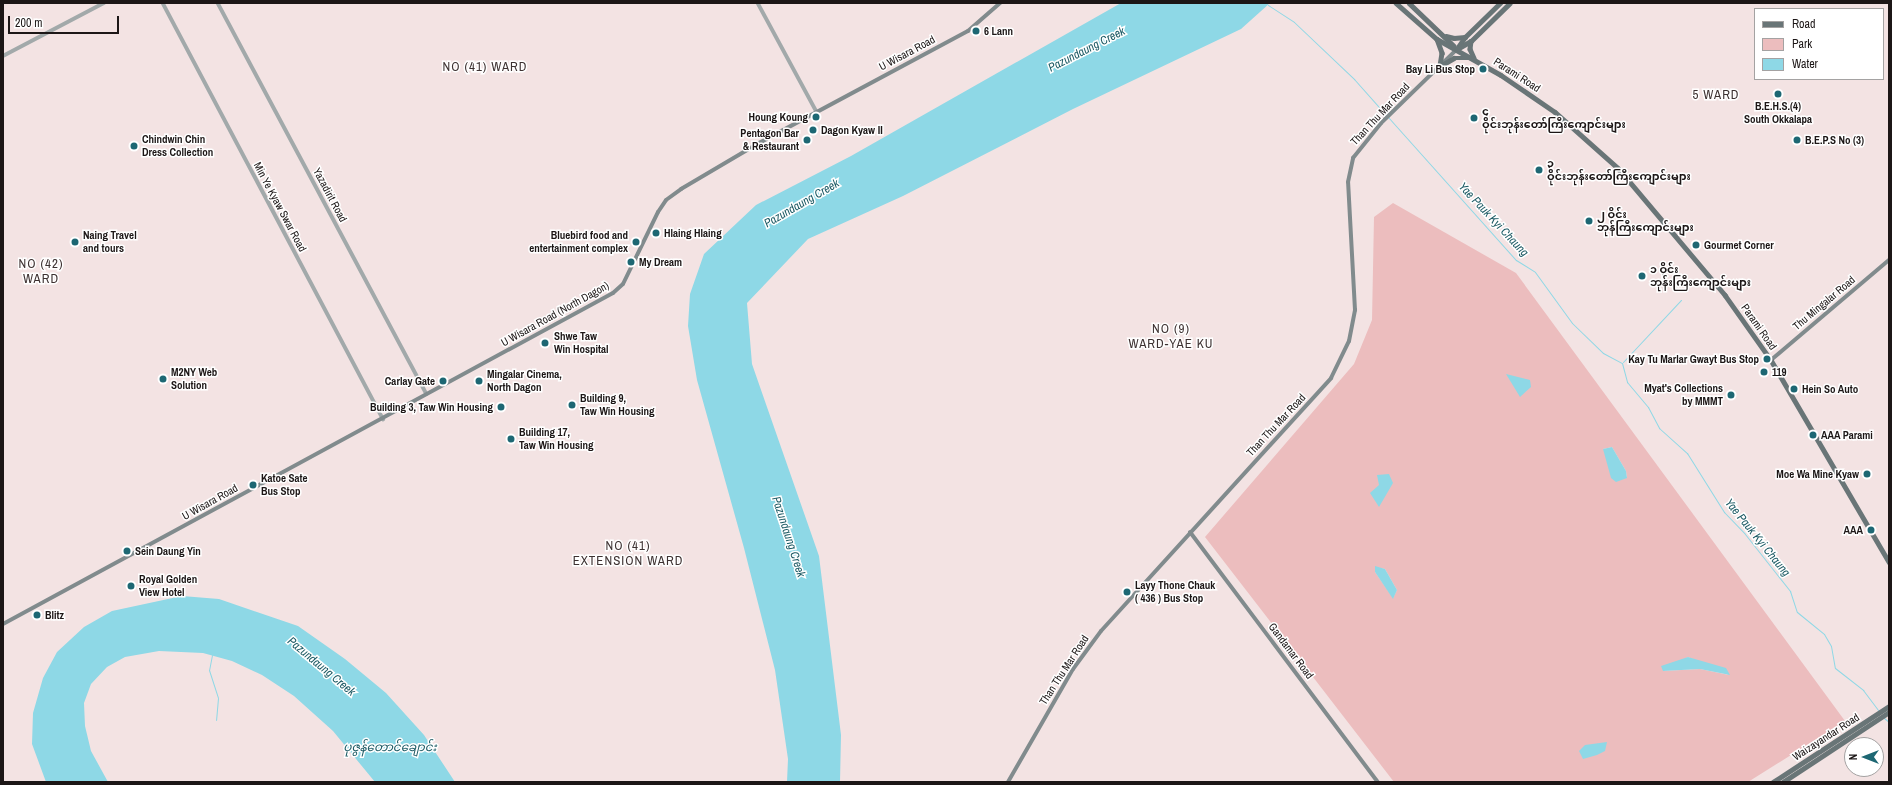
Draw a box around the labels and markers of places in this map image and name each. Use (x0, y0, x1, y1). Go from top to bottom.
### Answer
place label: 6 Lann (984, 24, 1013, 38)
marker: 6 Lann (971, 26, 981, 36)
place label: Bay Li Bus Stop (1406, 62, 1475, 76)
marker: Bay Li Bus Stop (1478, 64, 1488, 74)
marker: B.E.H.S.(4) South Okkalapa (1773, 89, 1783, 99)
place label: B.E.H.S.(4) South Okkalapa (1744, 100, 1812, 126)
place label: ၄ ဝိုင်းဘုန်းတော်ကြီးကျောင်းများ (1482, 105, 1626, 131)
place label: Houng Koung (748, 110, 808, 124)
marker: Houng Koung (811, 112, 821, 122)
marker: ၄ ဝိုင်းဘုန်းတော်ကြီးကျောင်းများ (1469, 113, 1479, 123)
place label: Dagon Kyaw II (821, 123, 883, 137)
marker: Dagon Kyaw II (808, 125, 818, 135)
place label: Pentagon Bar & Restaurant (740, 127, 799, 153)
place label: Chindwin Chin Dress Collection (142, 133, 213, 159)
place label: B.E.P.S No (3) (1805, 133, 1864, 147)
marker: Pentagon Bar & Restaurant (802, 135, 812, 145)
marker: B.E.P.S No (3) (1792, 135, 1802, 145)
marker: Chindwin Chin Dress Collection (129, 141, 139, 151)
place label: ၃ ဝိုင်းဘုန်းတော်ကြီးကျောင်းများ (1547, 157, 1691, 183)
marker: ၃ ဝိုင်းဘုန်းတော်ကြီးကျောင်းများ (1534, 165, 1544, 175)
place label: ၂ ဝိုင်း ဘုန်ကြီးကျောင်းများ (1597, 208, 1694, 234)
marker: ၂ ဝိုင်း ဘုန်ကြီးကျောင်းများ (1584, 216, 1594, 226)
place label: Hlaing Hlaing (664, 226, 722, 240)
marker: Hlaing Hlaing (651, 228, 661, 238)
place label: Naing Travel and tours (83, 229, 137, 255)
place label: Bluebird food and entertainment complex (529, 229, 628, 255)
marker: Naing Travel and tours (70, 237, 80, 247)
marker: Bluebird food and entertainment complex (631, 237, 641, 247)
place label: Gourmet Corner (1704, 238, 1774, 252)
marker: Gourmet Corner (1691, 240, 1701, 250)
place label: My Dream (639, 255, 682, 269)
marker: My Dream (626, 257, 636, 267)
place label: ၁ ဝိုင်း ဘုန်းကြီးကျောင်းများ (1650, 263, 1751, 289)
marker: ၁ ဝိုင်း ဘုန်းကြီးကျောင်းများ (1637, 271, 1647, 281)
place label: Shwe Taw Win Hospital (554, 330, 609, 356)
marker: Shwe Taw Win Hospital (539, 337, 551, 349)
place label: Kay Tu Marlar Gwayt Bus Stop (1628, 352, 1759, 366)
marker: Kay Tu Marlar Gwayt Bus Stop (1762, 354, 1772, 364)
place label: 119 (1772, 365, 1787, 379)
place label: M2NY Web Solution (171, 366, 217, 392)
marker: 119 (1759, 367, 1769, 377)
place label: Mingalar Cinema, North Dagon (487, 368, 562, 394)
marker: M2NY Web Solution (158, 374, 168, 384)
place label: Carlay Gate (385, 374, 435, 388)
marker: Carlay Gate (438, 376, 448, 386)
marker: Mingalar Cinema, North Dagon (474, 376, 484, 386)
place label: Myat's Collections by MMMT (1644, 382, 1723, 408)
place label: Hein So Auto (1802, 382, 1859, 396)
marker: Hein So Auto (1789, 384, 1799, 394)
marker: Myat's Collections by MMMT (1726, 390, 1736, 400)
place label: Building 9, Taw Win Housing (580, 392, 654, 418)
place label: Building 3, Taw Win Housing (370, 400, 493, 414)
marker: Building 9, Taw Win Housing (567, 400, 577, 410)
marker: Building 3, Taw Win Housing (496, 402, 506, 412)
place label: Building 17, Taw Win Housing (519, 426, 593, 452)
place label: AAA Parami (1821, 428, 1873, 442)
marker: AAA Parami (1808, 430, 1818, 440)
marker: Building 17, Taw Win Housing (506, 434, 516, 444)
place label: Moe Wa Mine Kyaw (1776, 467, 1859, 481)
marker: Moe Wa Mine Kyaw (1862, 469, 1872, 479)
place label: Katoe Sate Bus Stop (261, 472, 308, 498)
marker: Katoe Sate Bus Stop (248, 480, 258, 490)
place label: AAA (1843, 523, 1863, 537)
marker: AAA (1866, 525, 1876, 535)
place label: Sein Daung Yin (135, 544, 201, 558)
marker: Sein Daung Yin (122, 546, 132, 556)
place label: Royal Golden View Hotel (139, 573, 197, 599)
place label: Layy Thone Chauk ( 436 ) Bus Stop (1135, 579, 1215, 605)
marker: Royal Golden View Hotel (126, 581, 136, 591)
marker: Layy Thone Chauk ( 436 ) Bus Stop (1122, 587, 1132, 597)
place label: Blitz (45, 608, 64, 622)
marker: Blitz (32, 610, 42, 620)

